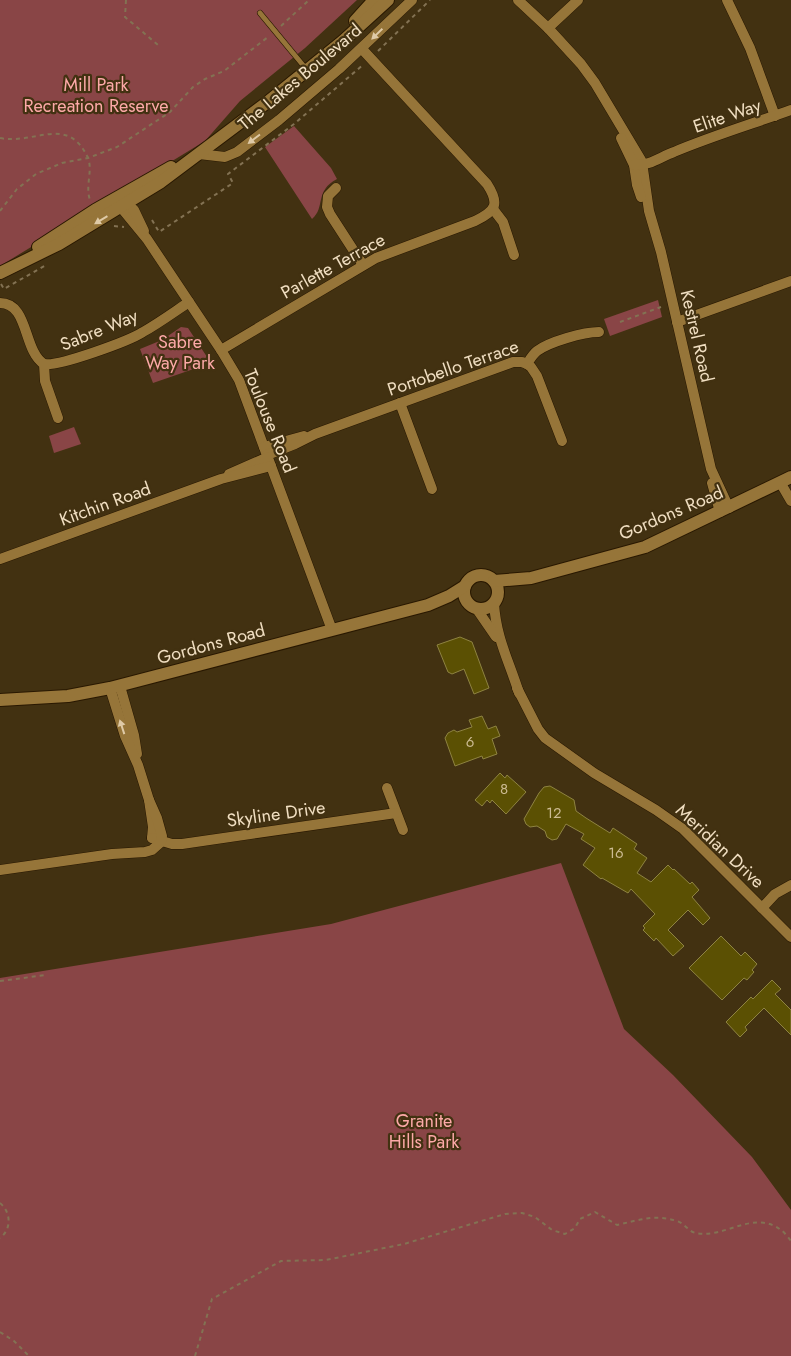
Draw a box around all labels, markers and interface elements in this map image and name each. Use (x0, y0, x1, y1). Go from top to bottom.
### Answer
street label: The Lakes Boulevard (233, 17, 367, 137)
one-way arrow (372, 28, 384, 40)
park label: Mill Park Recreation Reserve (24, 72, 168, 119)
street label: Elite Way (690, 92, 765, 140)
one-way arrow (248, 134, 261, 145)
one-way arrow (94, 216, 107, 225)
street label: Parlette Terrace (276, 227, 390, 305)
street label: Kestrel Road (674, 287, 720, 385)
street label: Sabre Way (56, 303, 142, 357)
park label: Sabre Way Park (145, 329, 215, 376)
street label: Portobello Terrace (384, 333, 522, 403)
street label: Toulouse Road (237, 365, 303, 477)
street label: Kitchin Road (56, 475, 154, 533)
street label: Gordons Road (615, 479, 727, 547)
street label: Gordons Road (154, 617, 268, 671)
one-way arrow (118, 720, 125, 735)
house number: 6 (466, 731, 474, 753)
house number: 8 (500, 778, 508, 800)
street label: Skyline Drive (225, 794, 327, 834)
street label: Meridian Drive (670, 798, 770, 894)
house number: 12 (546, 802, 562, 824)
house number: 16 (608, 842, 624, 864)
park label: Granite Hills Park (389, 1108, 459, 1155)

